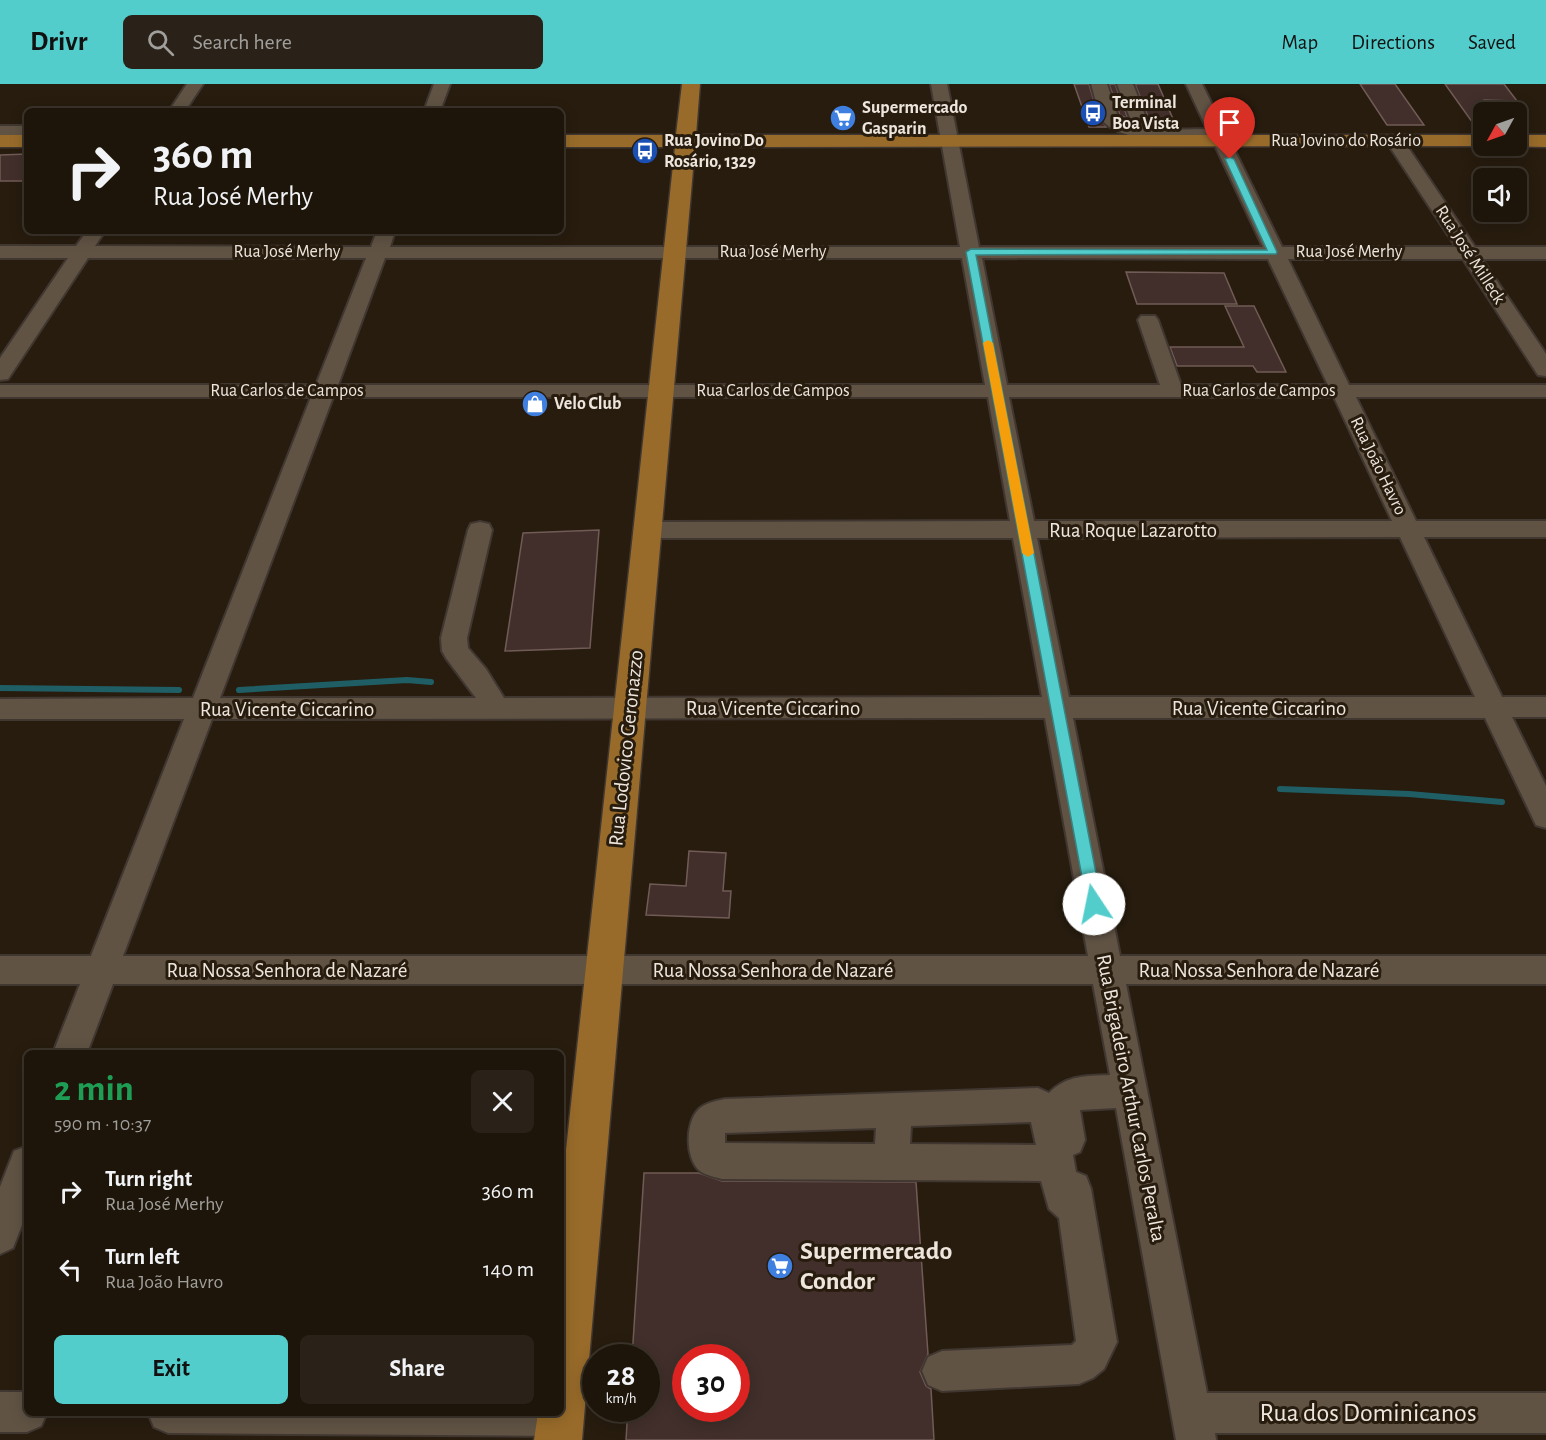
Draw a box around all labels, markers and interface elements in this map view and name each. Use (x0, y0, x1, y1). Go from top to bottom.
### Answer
search box (123, 15, 543, 69)
icon: search (144, 26, 177, 59)
text: Drivr (30, 28, 87, 56)
text: Search here (192, 31, 292, 53)
text: Map (1282, 32, 1318, 53)
text: Directions (1351, 32, 1435, 53)
text: Saved (1468, 32, 1516, 53)
place label: Terminal Boa Vista (1112, 94, 1180, 133)
pin (1204, 97, 1255, 159)
bus stop icon: Terminal Boa Vista (1078, 98, 1108, 128)
place label: Supermercado Gasparin (862, 99, 968, 138)
north arrow (1473, 102, 1527, 156)
map controls (1473, 102, 1527, 222)
supermarket icon: Supermercado Gasparin (828, 103, 858, 133)
icon: arrive (1213, 106, 1246, 139)
icon: right (54, 132, 132, 210)
place label: Rua Jovino Do Rosário, 1329 (664, 132, 764, 171)
street label: Rua Jovino do Rosário (1271, 132, 1421, 150)
text: 360 m (153, 134, 254, 176)
bus stop icon: Rua Jovino Do Rosário, 1329 (630, 136, 660, 166)
button: sound (1473, 168, 1527, 222)
text: Rua José Merhy (153, 183, 313, 210)
street label: Rua José Milleck (1432, 203, 1509, 308)
street label: Rua José Merhy (234, 243, 341, 261)
street label: Rua José Merhy (720, 243, 827, 261)
street label: Rua José Merhy (1296, 243, 1403, 261)
street label: Rua Carlos de Campos (210, 382, 364, 400)
street label: Rua Carlos de Campos (696, 382, 850, 400)
street label: Rua Carlos de Campos (1182, 382, 1336, 400)
shop icon: Velo Club (520, 389, 550, 419)
place label: Velo Club (554, 395, 621, 413)
street label: Rua João Havro (1347, 414, 1410, 518)
street label: Rua Roque Lazarotto (1049, 520, 1217, 541)
street label: Rua Lodovico Geronazzo (605, 649, 647, 847)
street label: Rua Vicente Ciccarino (686, 698, 860, 719)
street label: Rua Vicente Ciccarino (1172, 698, 1346, 719)
street label: Rua Vicente Ciccarino (200, 699, 374, 720)
position arrow (1062, 872, 1126, 936)
street label: Rua Brigadeiro Arthur Carlos Peralta (1093, 952, 1169, 1244)
street label: Rua Nossa Senhora de Nazaré (166, 960, 408, 981)
street label: Rua Nossa Senhora de Nazaré (652, 960, 894, 981)
street label: Rua Nossa Senhora de Nazaré (1138, 960, 1380, 981)
button: close (471, 1070, 534, 1133)
text: 2 min (54, 1071, 134, 1107)
text: 590 m · 10:37 (54, 1114, 151, 1134)
text: Turn right (105, 1168, 192, 1190)
icon: right (54, 1175, 87, 1208)
text: 360 m (482, 1180, 534, 1202)
text: Rua José Merhy (105, 1194, 224, 1214)
place label: Supermercado Condor (800, 1238, 953, 1294)
text: Turn left (105, 1246, 179, 1268)
supermarket icon: Supermercado Condor (765, 1251, 795, 1281)
icon: left (54, 1253, 87, 1286)
text: 140 m (483, 1258, 534, 1280)
text: Rua João Havro (105, 1272, 223, 1292)
button: Exit (54, 1335, 288, 1404)
button: Share (300, 1335, 534, 1404)
speed limit sign: 30 (672, 1344, 750, 1422)
text: 28 (607, 1361, 635, 1391)
text: km/h (606, 1391, 636, 1406)
street label: Rua dos Dominicanos (1259, 1400, 1477, 1426)

